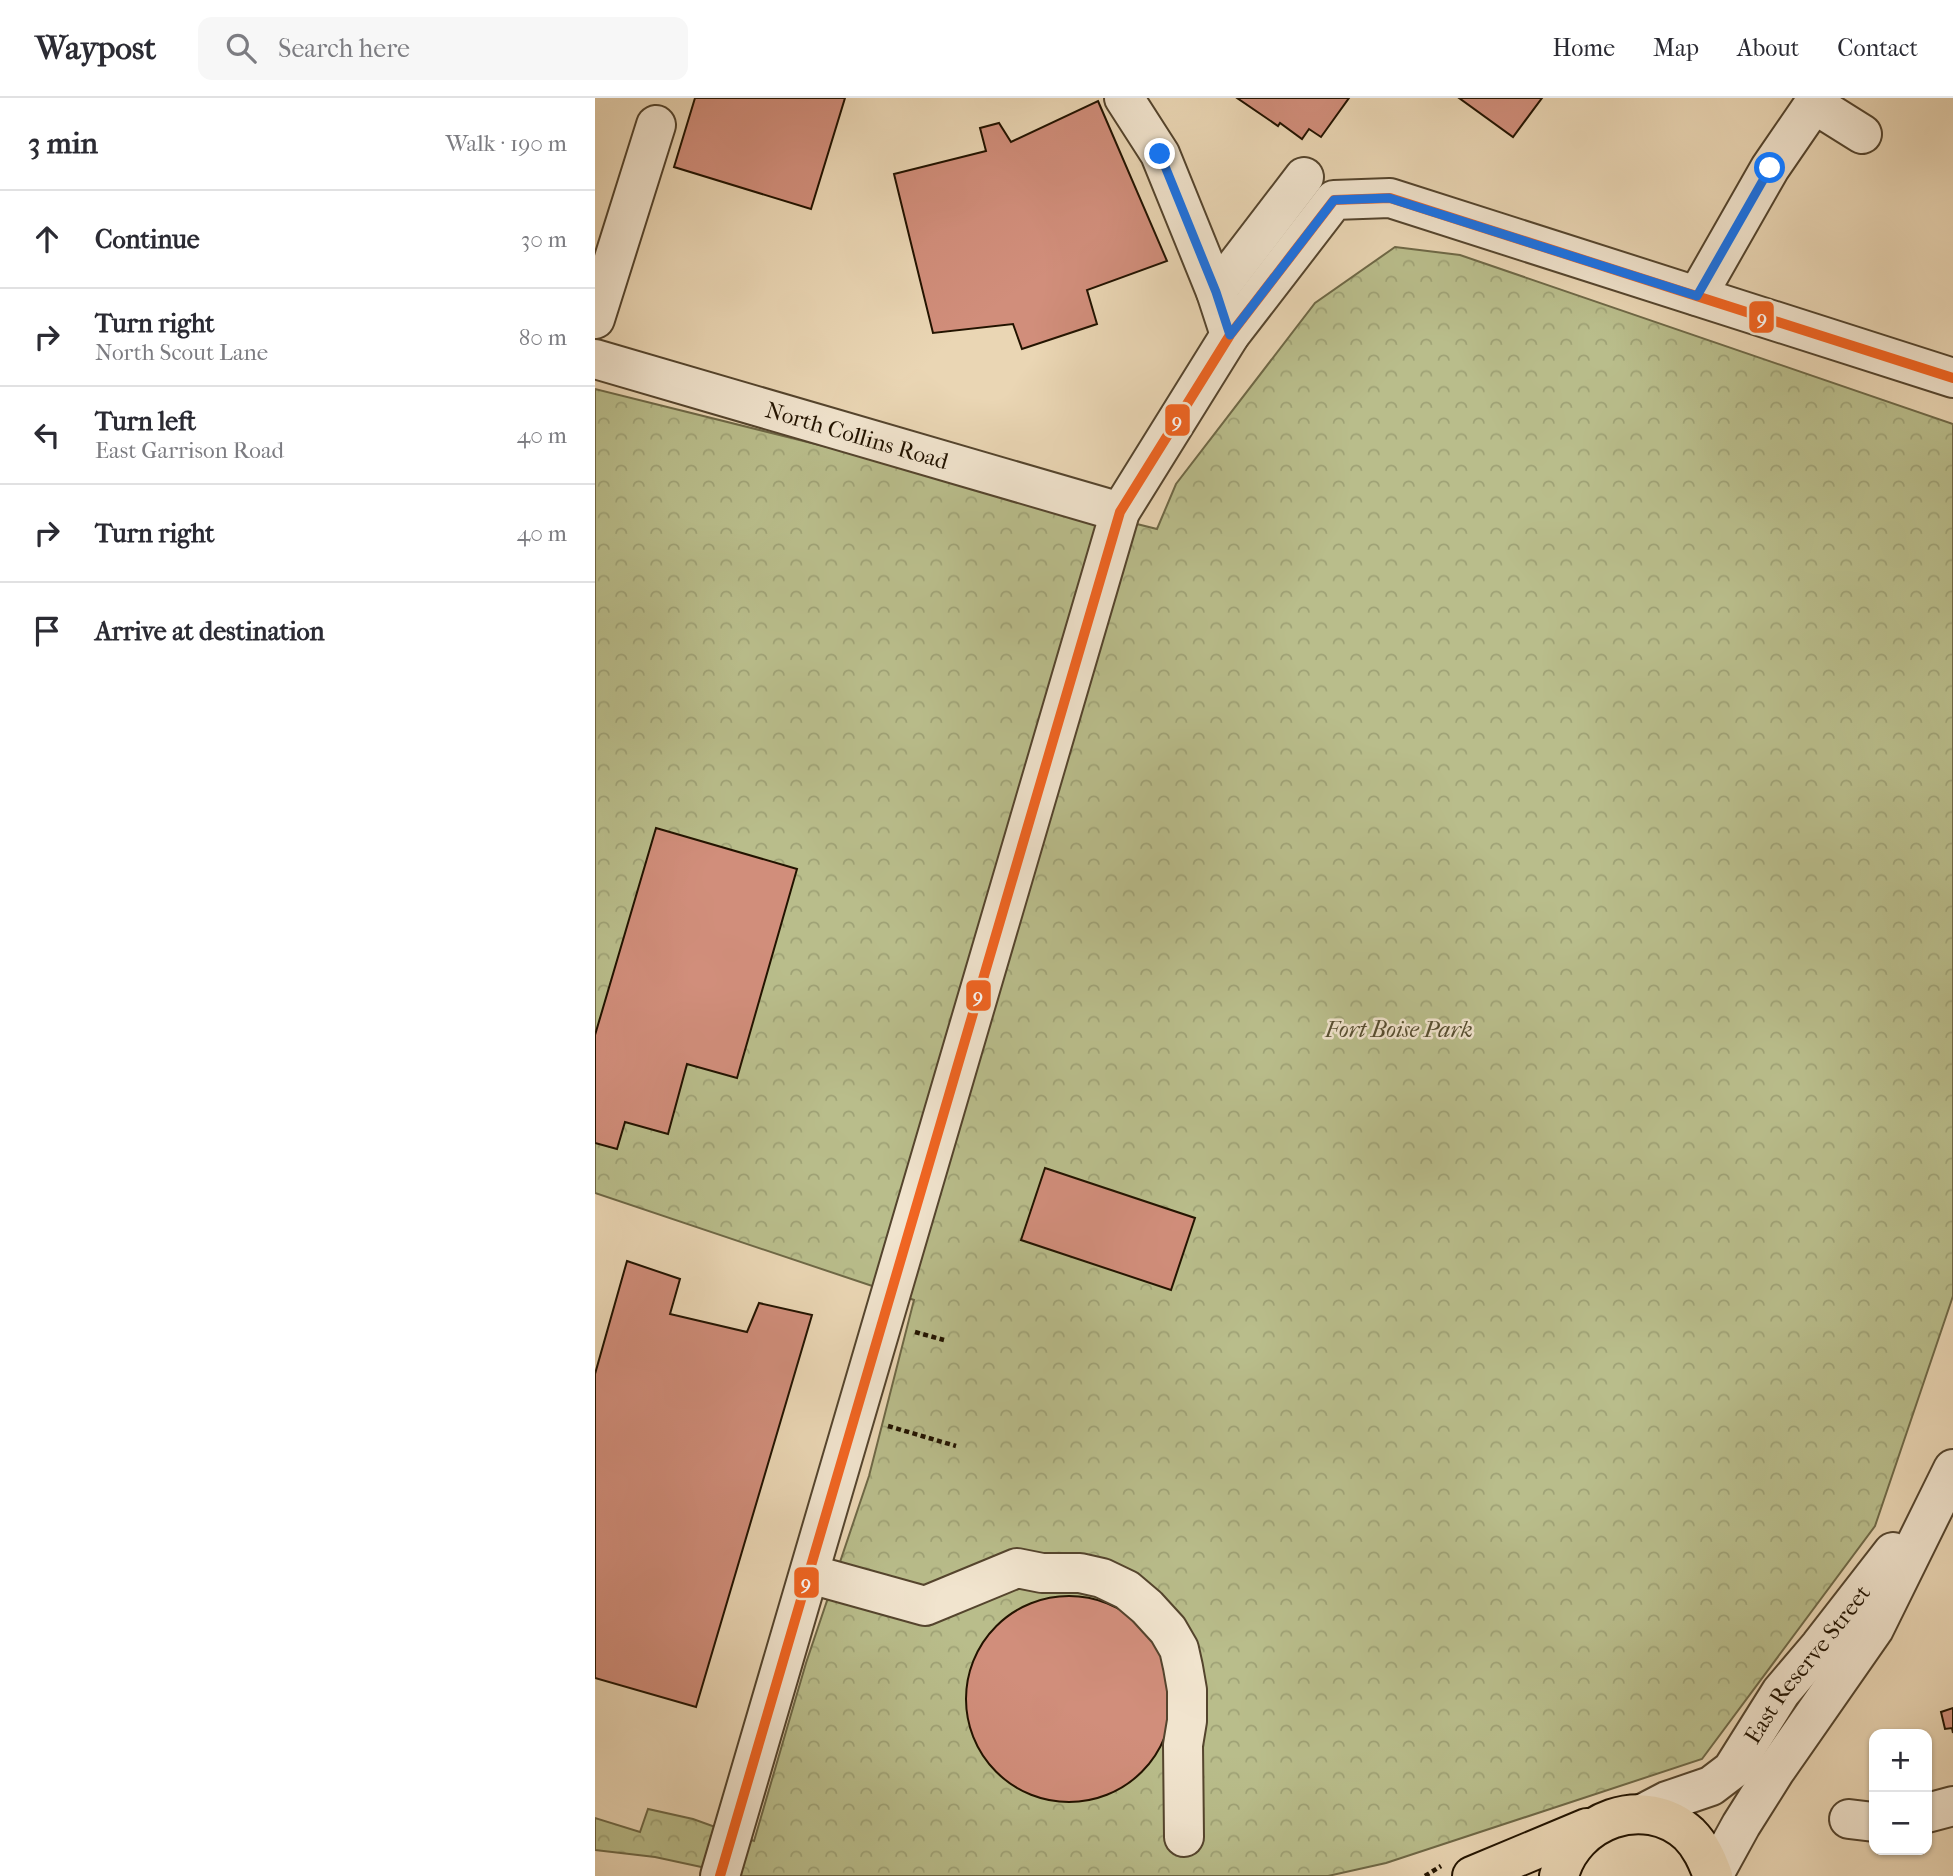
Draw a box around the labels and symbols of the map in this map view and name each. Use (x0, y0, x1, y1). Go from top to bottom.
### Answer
route end (1144, 138, 1175, 169)
route start (1754, 152, 1785, 183)
line badge: 9 (1748, 300, 1775, 334)
text: 9 (1756, 307, 1767, 329)
street label: North Collins Road (763, 396, 952, 475)
line badge: 9 (1164, 403, 1191, 437)
text: 9 (1171, 410, 1182, 432)
line badge: 9 (965, 979, 992, 1012)
text: 9 (972, 985, 983, 1007)
park label: Fort Boise Park (1324, 1016, 1473, 1043)
line badge: 9 (793, 1566, 820, 1599)
text: 9 (800, 1572, 811, 1594)
street label: East Reserve Street (1739, 1580, 1876, 1748)

